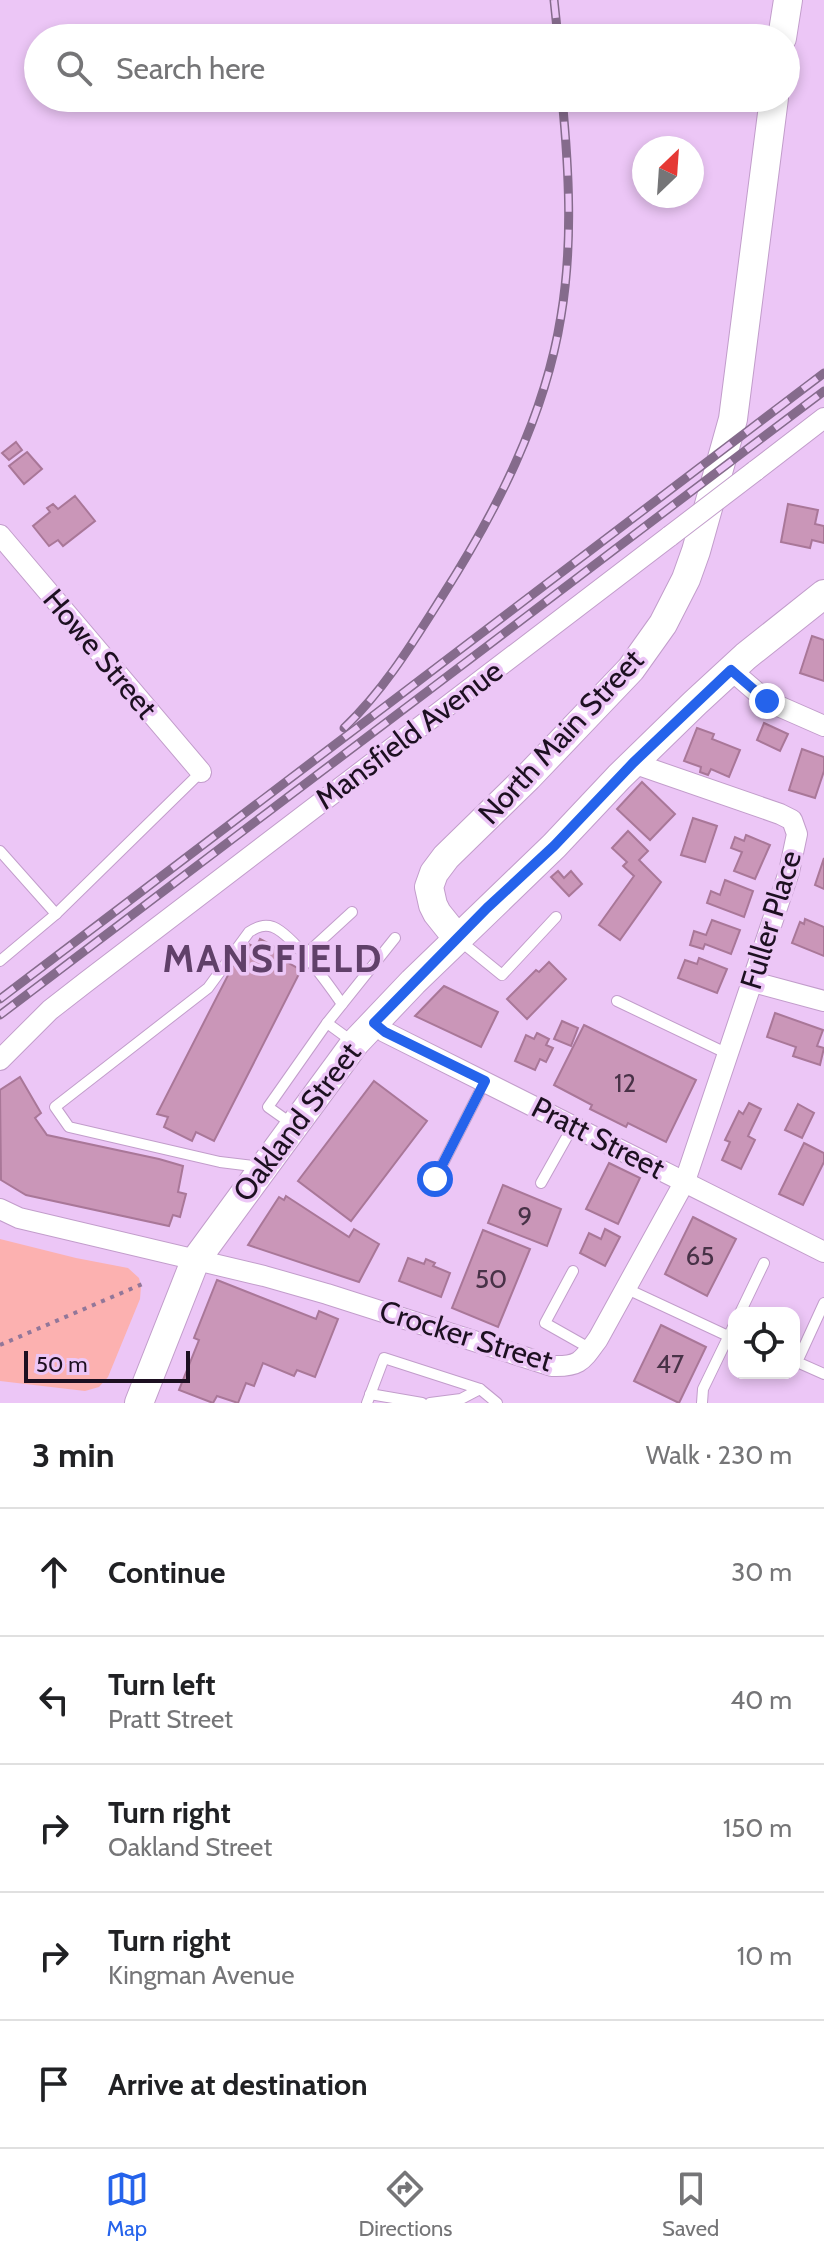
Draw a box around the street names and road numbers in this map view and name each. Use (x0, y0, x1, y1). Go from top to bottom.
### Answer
street label: Howe Street (35, 581, 165, 726)
street label: North Main Street (470, 642, 651, 832)
street label: Mansfield Avenue (308, 652, 510, 817)
street label: Fuller Place (732, 846, 809, 994)
street label: Oakland Street (225, 1035, 368, 1208)
street label: Pratt Street (526, 1088, 671, 1187)
street label: Crocker Street (375, 1292, 557, 1379)

